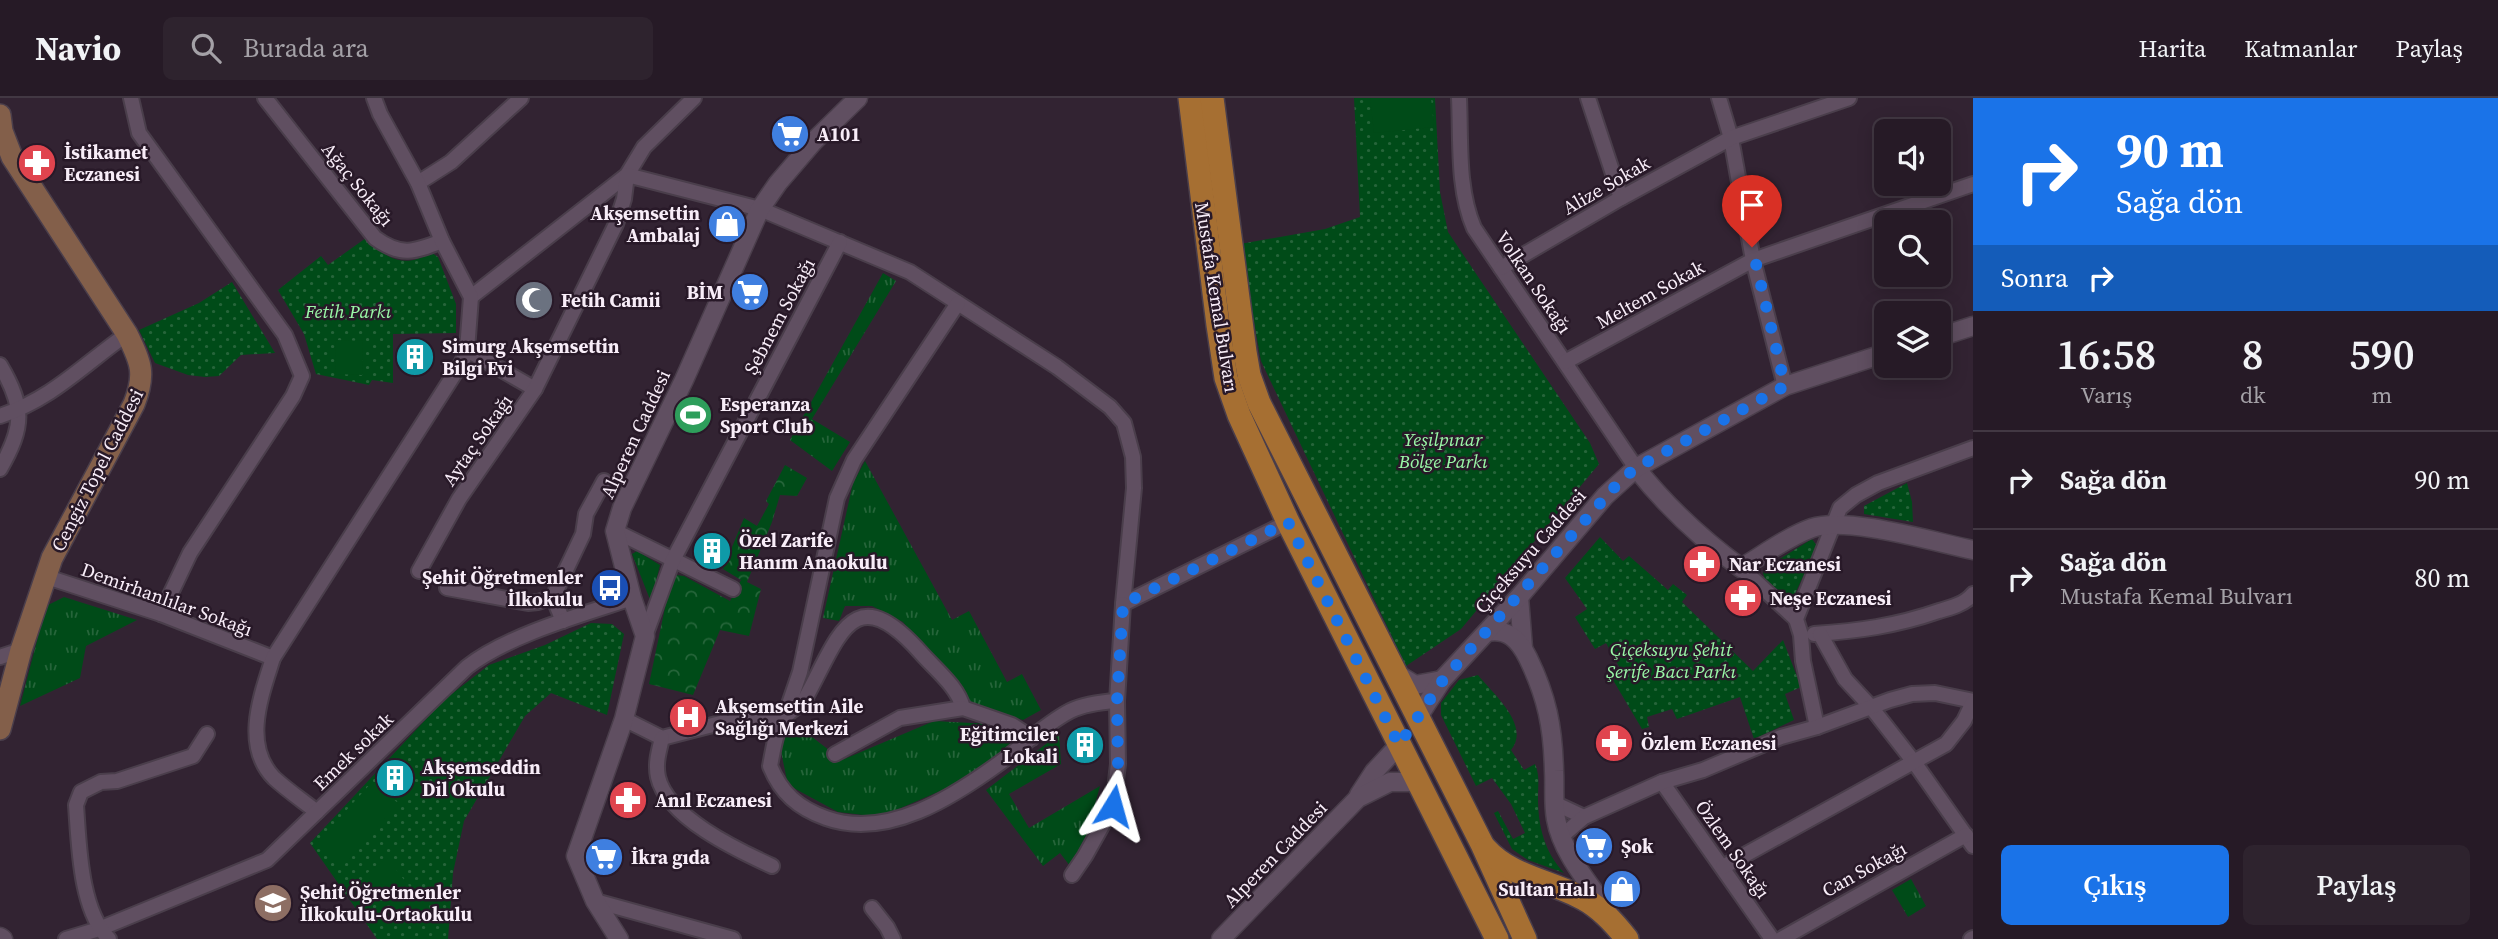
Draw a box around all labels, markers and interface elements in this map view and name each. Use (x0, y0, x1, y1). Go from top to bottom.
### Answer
search box (163, 17, 653, 80)
text: Navio (35, 26, 121, 71)
icon: search (187, 29, 225, 67)
text: Burada ara (243, 30, 369, 66)
text: Harita (2138, 32, 2206, 65)
text: Katmanlar (2244, 32, 2358, 65)
text: Paylaş (2396, 32, 2463, 65)
supermarket icon: A101 (769, 113, 811, 155)
text: 90 m (2116, 116, 2224, 183)
map controls (1874, 119, 1951, 378)
button: sound (1874, 119, 1951, 196)
place label: A101 (817, 121, 861, 147)
icon: right (2001, 126, 2092, 217)
street label: Ağaç Sokağı (316, 137, 400, 232)
place label: İstikamet Eczanesi (64, 139, 148, 187)
pharmacy icon: İstikamet Eczanesi (16, 142, 58, 184)
street label: Alize Sokak (1557, 149, 1655, 221)
pin (1722, 175, 1782, 247)
text: Sağa dön (2116, 180, 2243, 224)
icon: arrive (1733, 186, 1771, 224)
place label: Akşemsettin Ambalaj (590, 200, 700, 248)
street label: Mustafa Kemal Bulvarı (1189, 200, 1245, 394)
shop icon: Akşemsettin Ambalaj (706, 203, 748, 245)
button: search (1874, 210, 1951, 287)
street label: Volkan Sokağı (1490, 226, 1578, 339)
street label: Şebnem Sokağı (737, 253, 821, 379)
street label: Meltem Sokak (1591, 253, 1709, 334)
icon: right (2082, 259, 2120, 297)
text: Sonra (2001, 260, 2068, 296)
supermarket icon: BİM (729, 271, 771, 313)
mosque icon: Fetih Camii (513, 279, 555, 321)
place label: BİM (687, 279, 723, 305)
place label: Fetih Camii (561, 287, 661, 313)
park label: Fetih Parkı (304, 298, 392, 324)
button: layers (1874, 301, 1951, 378)
text: 16:58 (2056, 325, 2156, 383)
text: 8 (2242, 325, 2264, 383)
text: 590 (2349, 325, 2415, 383)
place label: Simurg Akşemsettin Bilgi Evi (442, 333, 620, 381)
building icon: Simurg Akşemsettin Bilgi Evi (394, 336, 436, 378)
street label: Alperen Caddesi (594, 365, 676, 502)
text: Varış (2081, 379, 2132, 411)
text: dk (2240, 379, 2266, 411)
text: m (2371, 379, 2392, 411)
street label: Cengiz Topel Caddesi (45, 384, 149, 556)
street label: Aytaç Sokağı (436, 389, 518, 491)
place label: Esperanza Sport Club (720, 391, 814, 439)
sports icon: Esperanza Sport Club (672, 394, 714, 436)
park label: Yeşilpınar Bölge Parkı (1397, 426, 1488, 474)
icon: right (2001, 461, 2039, 499)
text: Sağa dön (2060, 462, 2167, 498)
text: 90 m (2415, 462, 2470, 498)
street label: Çiçeksuyu Caddesi (1468, 483, 1592, 619)
place label: Özel Zarife Hanım Anaokulu (739, 527, 888, 575)
building icon: Özel Zarife Hanım Anaokulu (691, 530, 733, 572)
pharmacy icon: Nar Eczanesi (1681, 543, 1723, 585)
text: Sağa dön (2060, 544, 2167, 580)
place label: Nar Eczanesi (1729, 551, 1841, 577)
street label: Demirhanlılar Sokağı (78, 556, 257, 642)
icon: right (2001, 559, 2039, 597)
text: 80 m (2415, 560, 2470, 596)
place label: Şehit Öğretmenler İlkokulu (422, 564, 583, 612)
bus stop icon: Şehit Öğretmenler İlkokulu (589, 567, 631, 609)
pharmacy icon: Neşe Eczanesi (1722, 577, 1764, 619)
text: Mustafa Kemal Bulvarı (2060, 580, 2293, 612)
place label: Neşe Eczanesi (1770, 585, 1892, 611)
park label: Çiçeksuyu Şehit Şerife Bacı Parkı (1606, 636, 1736, 684)
place label: Akşemsettin Aile Sağlığı Merkezi (715, 693, 864, 741)
hospital icon: Akşemsettin Aile Sağlığı Merkezi (667, 696, 709, 738)
street label: Emek sokak (307, 706, 399, 796)
place label: Eğitimciler Lokali (960, 721, 1058, 769)
pharmacy icon: Özlem Eczanesi (1593, 722, 1635, 764)
building icon: Eğitimciler Lokali (1064, 724, 1106, 766)
place label: Özlem Eczanesi (1641, 730, 1776, 756)
place label: Akşemseddin Dil Okulu (422, 754, 541, 802)
building icon: Akşemseddin Dil Okulu (374, 757, 416, 799)
position arrow (1076, 769, 1150, 843)
pharmacy icon: Anıl Eczanesi (607, 779, 649, 821)
place label: Anıl Eczanesi (655, 787, 772, 813)
street label: Alperen Caddesi (1217, 795, 1333, 913)
street label: Özlem Sokağı (1690, 795, 1777, 904)
supermarket icon: Şok (1573, 825, 1615, 867)
place label: Şok (1621, 833, 1654, 859)
street label: Can Sokağı (1817, 835, 1911, 903)
supermarket icon: İkra gıda (583, 836, 625, 878)
place label: İkra gıda (631, 844, 711, 870)
button: Çıkış (2001, 845, 2229, 925)
button: Paylaş (2243, 845, 2470, 925)
shop icon: Sultan Halı (1601, 868, 1643, 910)
place label: Sultan Halı (1498, 876, 1595, 902)
place label: Şehit Öğretmenler İlkokulu-Ortaokulu (300, 879, 473, 927)
school or university icon: Şehit Öğretmenler İlkokulu-Ortaokulu (252, 882, 294, 924)

